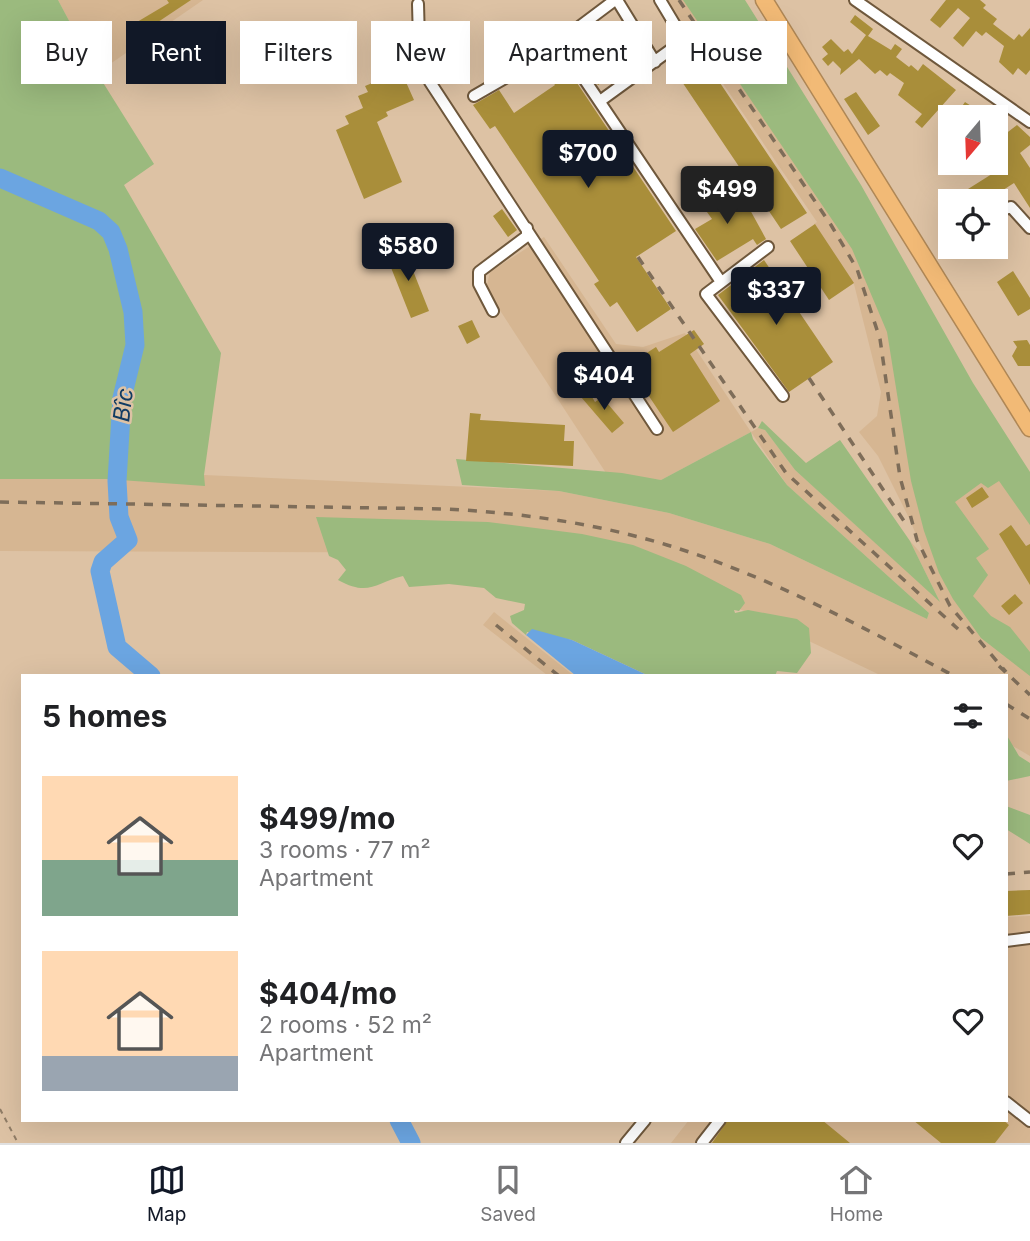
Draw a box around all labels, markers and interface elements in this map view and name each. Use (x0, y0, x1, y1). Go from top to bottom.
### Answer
chip: Buy (21, 21, 112, 84)
chip: Rent (126, 21, 226, 84)
chip: Filters (240, 21, 357, 84)
chip: New (371, 21, 470, 84)
chip: Apartment (484, 21, 652, 84)
chip: House (666, 21, 787, 84)
north arrow (938, 105, 1008, 175)
map controls (938, 105, 1008, 259)
pin: $700 (547, 130, 629, 190)
text: $700 (558, 139, 618, 167)
pin: $499 (686, 166, 768, 226)
text: $499 (697, 175, 757, 203)
button: locate (938, 189, 1008, 259)
pin: $580 (367, 224, 449, 283)
text: $580 (378, 232, 438, 260)
pin: $337 (735, 268, 817, 327)
text: $337 (747, 276, 805, 304)
pin: $404 (563, 352, 645, 412)
text: $404 (573, 361, 635, 389)
water label: Bîc (107, 387, 139, 423)
icon: filters (949, 697, 987, 735)
text: 5 homes (42, 698, 167, 734)
text: $499/mo (259, 800, 395, 836)
icon: home (98, 804, 182, 888)
icon: heart (949, 827, 987, 865)
text: 3 rooms · 77 m² (259, 836, 431, 864)
text: Apartment (259, 864, 373, 892)
text: $404/mo (259, 975, 397, 1011)
icon: home (98, 979, 182, 1063)
icon: heart (949, 1002, 987, 1040)
text: 2 rooms · 52 m² (259, 1011, 432, 1039)
text: Apartment (259, 1039, 373, 1067)
tab: Map (147, 1161, 186, 1226)
tab: Saved (480, 1161, 536, 1226)
tab: Home (830, 1161, 883, 1226)

